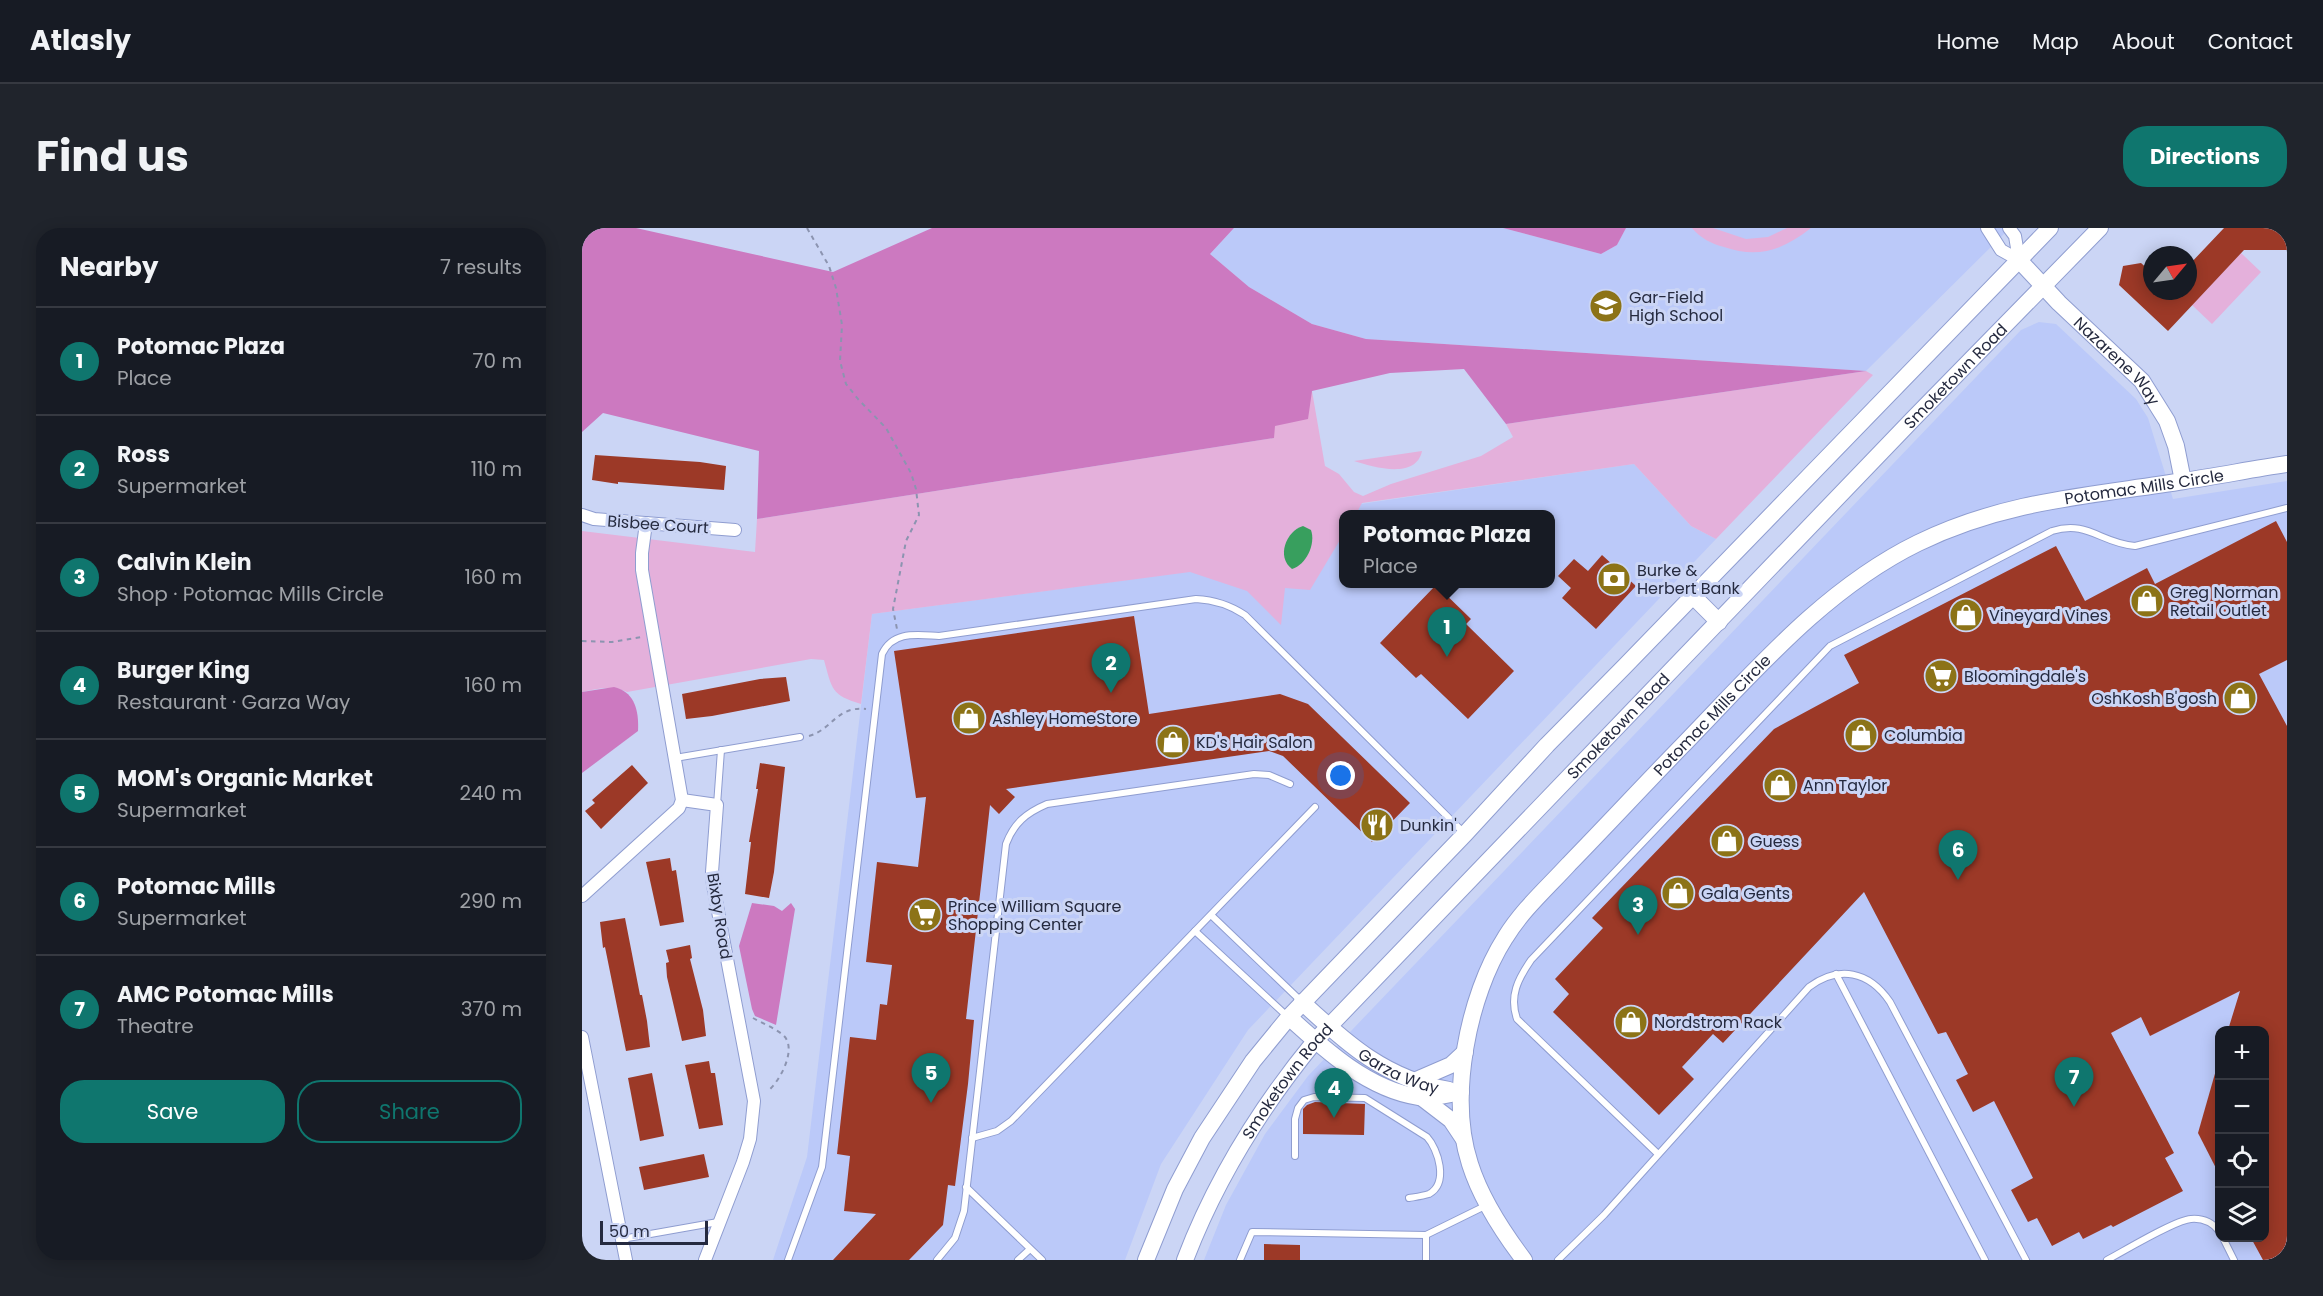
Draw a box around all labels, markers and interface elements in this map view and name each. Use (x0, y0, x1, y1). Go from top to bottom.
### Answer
text: Atlasly (30, 21, 131, 60)
text: Home (1937, 27, 1999, 56)
text: Map (2032, 27, 2079, 56)
text: About (2112, 27, 2175, 56)
text: Contact (2208, 27, 2293, 56)
button: Directions (2123, 126, 2287, 187)
text: Find us (36, 127, 189, 186)
north arrow (2143, 246, 2197, 300)
text: Nearby (60, 249, 158, 285)
text: 7 results (440, 253, 522, 281)
place label: Gar-Field High School (1629, 286, 1723, 327)
school or university icon: Gar-Field High School (1588, 288, 1624, 324)
street label: Nazarene Way (2068, 312, 2165, 410)
street label: Smoketown Road (1899, 318, 2013, 434)
text: Potomac Plaza (117, 331, 285, 362)
text: 1 (76, 347, 83, 375)
text: 70 m (473, 347, 522, 375)
text: Place (117, 364, 172, 392)
text: Ross (117, 439, 170, 470)
text: 2 (74, 455, 85, 483)
text: 110 m (471, 455, 522, 483)
street label: Potomac Mills Circle (2063, 464, 2226, 510)
text: Supermarket (117, 472, 246, 500)
street label: Bisbee Court (606, 509, 710, 540)
popup (1339, 510, 1555, 588)
text: Potomac Plaza (1363, 519, 1531, 550)
text: Calvin Klein (117, 547, 252, 578)
text: Place (1363, 552, 1418, 580)
place label: Burke & Herbert Bank (1637, 559, 1741, 600)
bank icon: Burke & Herbert Bank (1596, 561, 1632, 597)
text: 3 (73, 563, 86, 591)
text: 160 m (464, 563, 522, 591)
text: Shop · Potomac Mills Circle (117, 580, 384, 608)
place label: Greg Norman Retail Outlet (2170, 581, 2278, 622)
shop icon: Greg Norman Retail Outlet (2129, 583, 2165, 619)
shop icon: Vineyard Vines (1948, 597, 1984, 633)
place label: Vineyard Vines (1989, 604, 2108, 627)
pin: 1 (1428, 608, 1466, 657)
pin: 2 (1092, 644, 1130, 693)
street label: Potomac Mills Circle (1648, 649, 1776, 781)
text: Burger King (117, 655, 250, 686)
supermarket icon: Bloomingdale's (1923, 658, 1959, 694)
place label: Bloomingdale's (1964, 665, 2086, 688)
street label: Smoketown Road (1562, 668, 1675, 784)
text: 4 (73, 671, 86, 699)
text: 160 m (464, 671, 522, 699)
shop icon: OshKosh B'gosh (2222, 680, 2258, 716)
place label: OshKosh B'gosh (2091, 687, 2217, 710)
text: Restaurant · Garza Way (117, 688, 350, 716)
shop icon: Ashley HomeStore (951, 700, 987, 736)
place label: Ashley HomeStore (992, 707, 1138, 730)
shop icon: Columbia (1843, 717, 1879, 753)
shop icon: KD's Hair Salon (1155, 724, 1191, 760)
place label: Columbia (1884, 724, 1963, 747)
place label: KD's Hair Salon (1196, 731, 1313, 754)
your location (1326, 761, 1355, 790)
text: MOM's Organic Market (117, 763, 373, 794)
shop icon: Ann Taylor (1762, 767, 1798, 803)
place label: Ann Taylor (1803, 774, 1887, 797)
text: 5 (73, 779, 86, 807)
text: 240 m (459, 779, 522, 807)
text: Supermarket (117, 796, 246, 824)
restaurant icon: Dunkin' (1359, 807, 1395, 843)
place label: Dunkin' (1400, 814, 1457, 837)
shop icon: Guess (1709, 823, 1745, 859)
place label: Guess (1750, 830, 1799, 853)
pin: 6 (1938, 830, 1978, 880)
text: Potomac Mills (117, 871, 276, 902)
street label: Bixby Road (701, 871, 738, 961)
shop icon: Gala Gents (1660, 875, 1696, 911)
place label: Gala Gents (1701, 882, 1790, 905)
pin: 3 (1618, 886, 1658, 935)
text: 6 (73, 887, 86, 915)
text: 290 m (459, 887, 522, 915)
place label: Prince William Square Shopping Center (948, 895, 1121, 936)
supermarket icon: Prince William Square Shopping Center (907, 897, 943, 933)
text: Supermarket (117, 904, 246, 932)
text: AMC Potomac Mills (117, 979, 334, 1010)
text: 7 (74, 995, 85, 1023)
text: 370 m (461, 995, 522, 1023)
shop icon: Nordstrom Rack (1613, 1004, 1649, 1040)
place label: Nordstrom Rack (1654, 1011, 1783, 1034)
text: Theatre (117, 1012, 194, 1040)
street label: Smoketown Road (1236, 1018, 1338, 1144)
map controls (2215, 1026, 2269, 1242)
button: + (2215, 1026, 2269, 1080)
street label: Garza Way (1353, 1043, 1441, 1100)
pin: 5 (912, 1054, 950, 1103)
pin: 7 (2054, 1058, 2094, 1107)
pin: 4 (1314, 1068, 1353, 1118)
button: Save (60, 1080, 285, 1143)
button: Share (297, 1080, 522, 1143)
button: − (2215, 1080, 2269, 1134)
button: locate (2215, 1134, 2269, 1188)
button: layers (2215, 1188, 2269, 1242)
scale bar (600, 1218, 708, 1246)
text: 50 m (609, 1220, 650, 1243)

